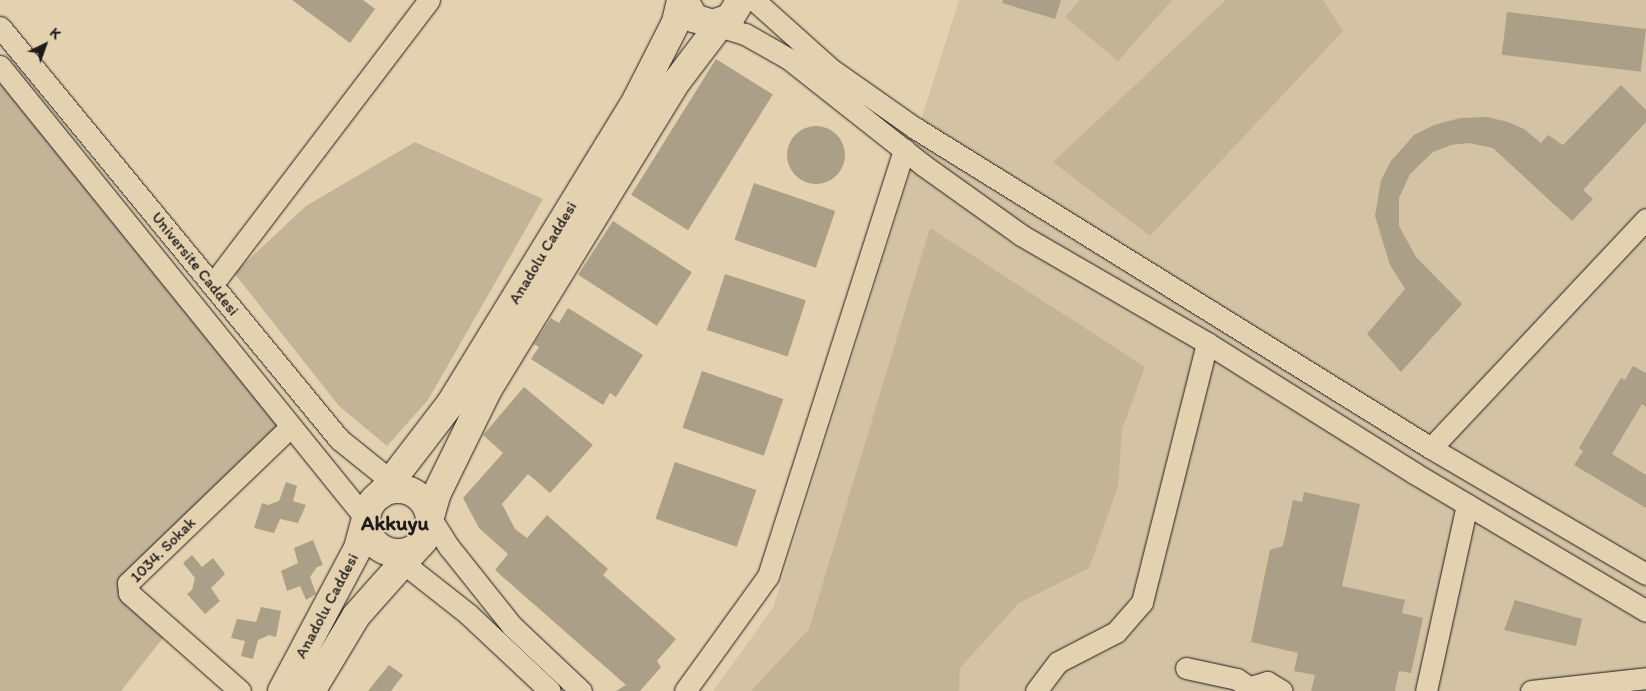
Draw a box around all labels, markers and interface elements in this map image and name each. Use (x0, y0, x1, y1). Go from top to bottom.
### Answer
north arrow (20, 20, 70, 70)
text: K (46, 24, 64, 43)
street label: Anadolu Caddesi (505, 198, 581, 308)
street label: Universite Caddesi (147, 208, 243, 320)
district label: Akkuyu (361, 510, 429, 536)
street label: 1034. Sokak (126, 513, 200, 587)
street label: Anadolu Caddesi (291, 550, 363, 662)

